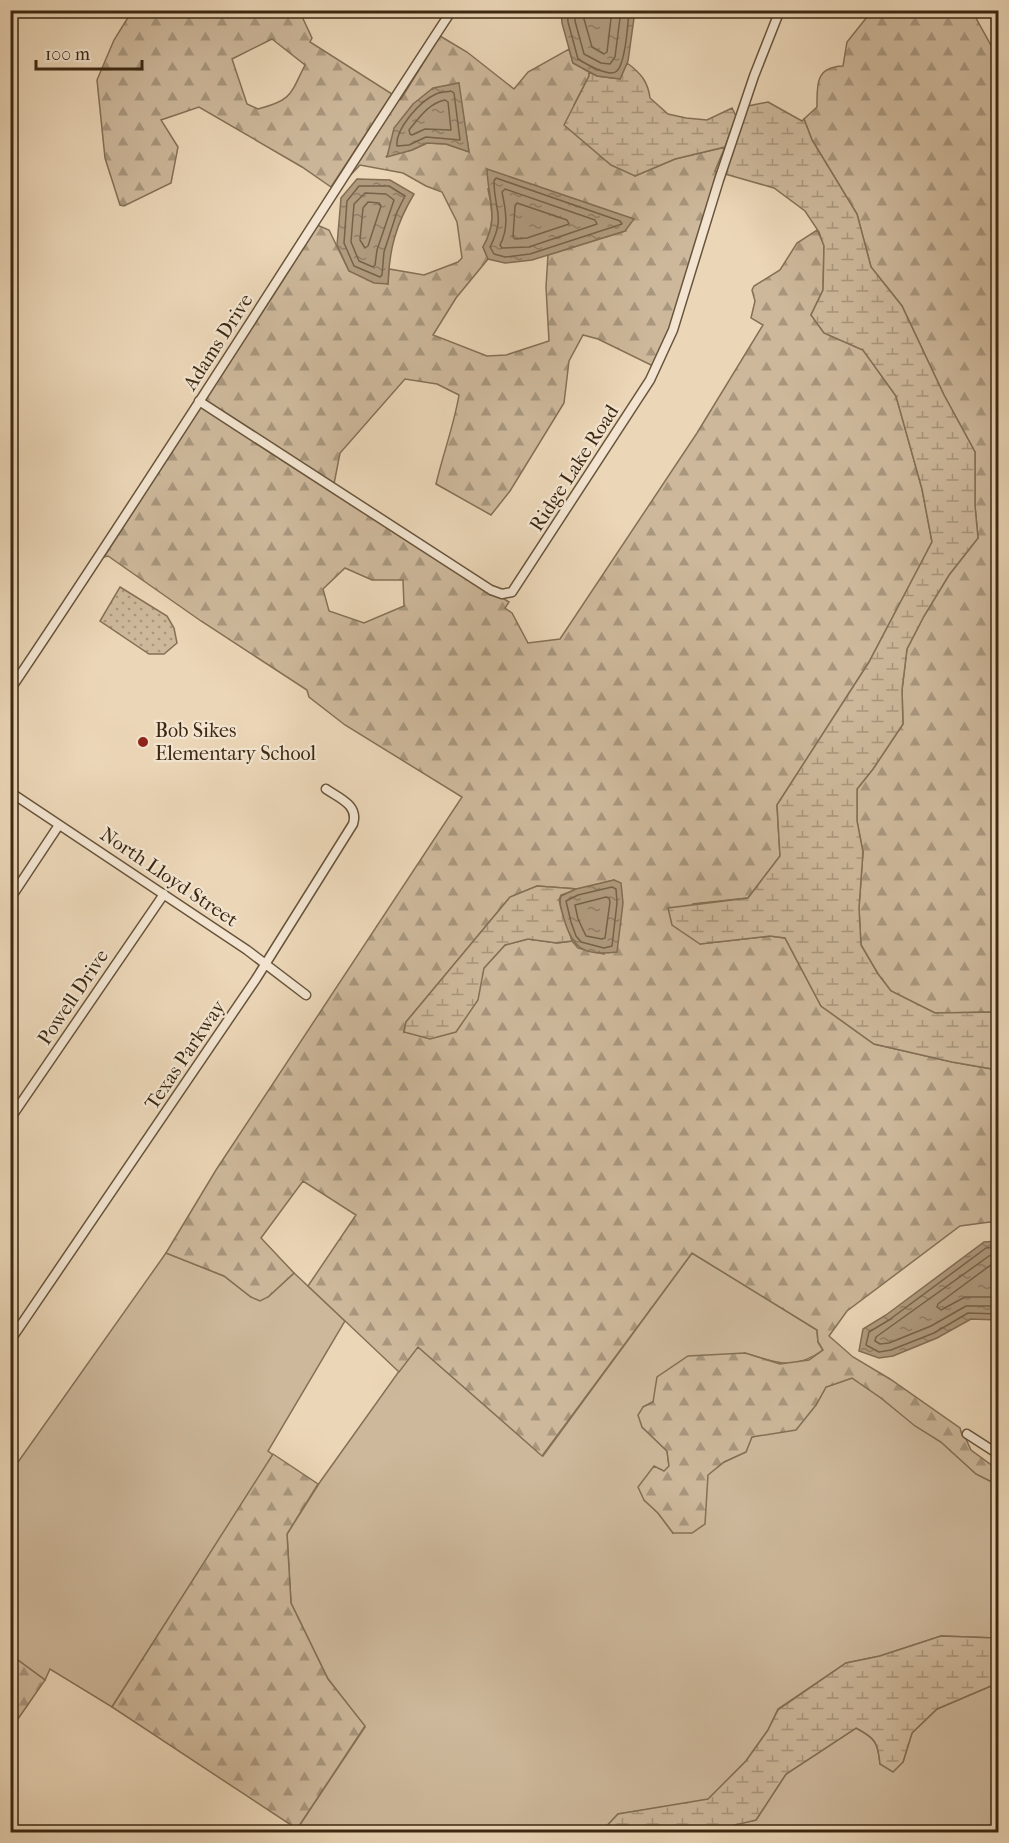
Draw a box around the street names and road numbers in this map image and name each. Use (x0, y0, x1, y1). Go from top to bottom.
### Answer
street label: Adams Drive (178, 289, 258, 395)
street label: Ridge Lake Road (525, 400, 624, 536)
street label: North Lloyd Street (96, 822, 242, 932)
street label: Powell Drive (33, 945, 113, 1049)
street label: Texas Parkway (140, 995, 231, 1114)

